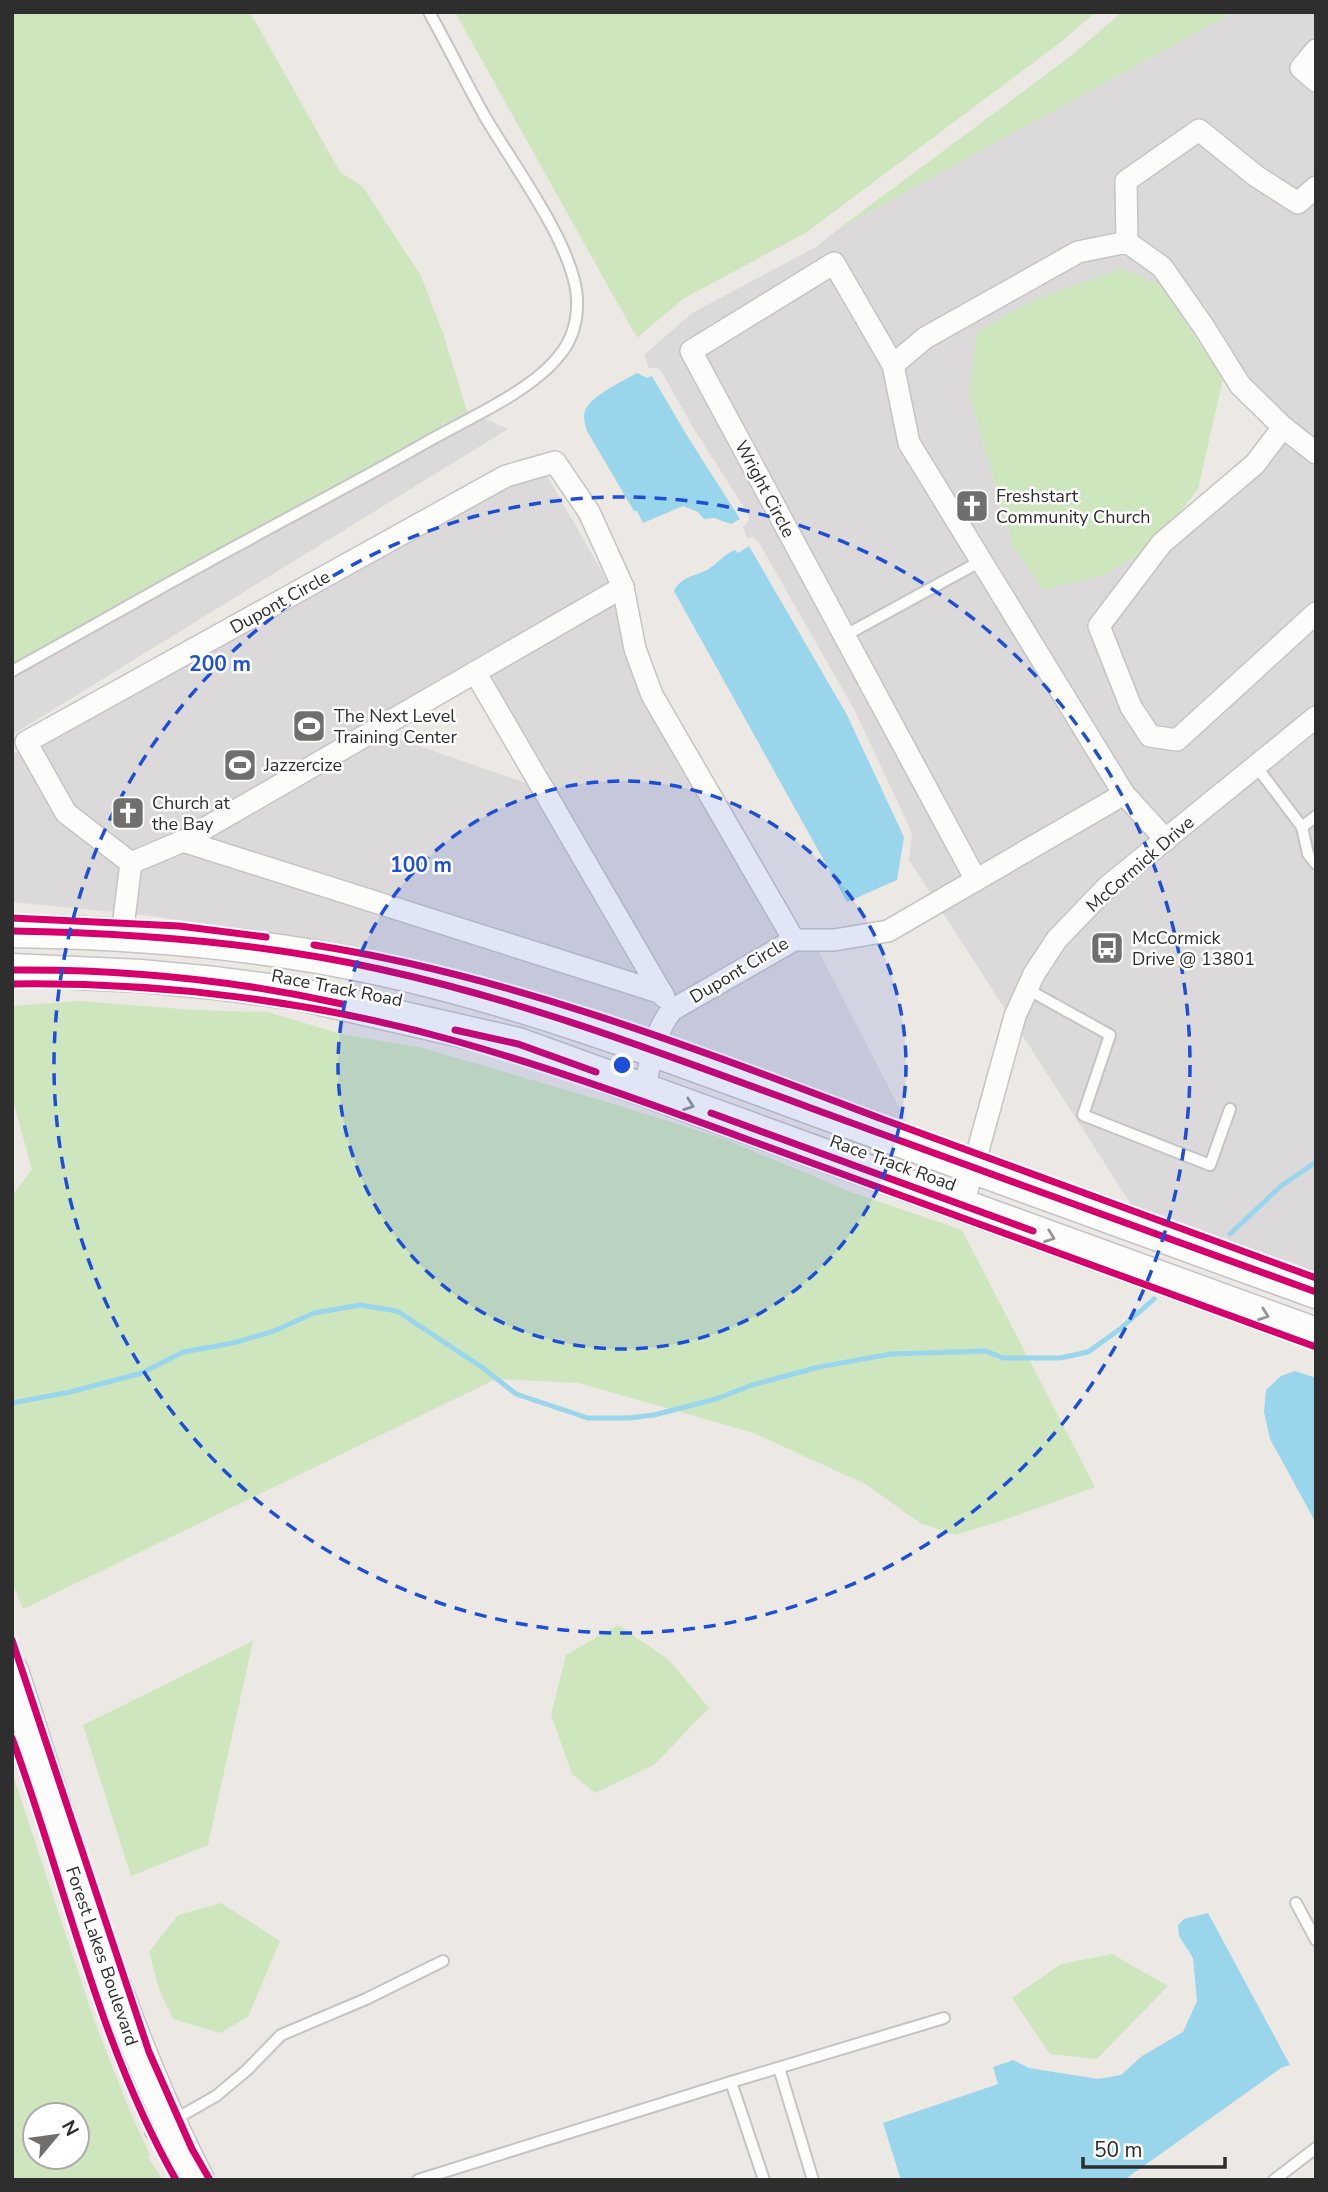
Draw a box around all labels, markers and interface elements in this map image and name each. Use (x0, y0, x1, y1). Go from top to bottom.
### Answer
street label: Wright Circle (729, 436, 801, 542)
place label: Freshstart Community Church (996, 484, 1150, 529)
church icon: Freshstart Community Church (953, 487, 991, 525)
street label: Dupont Circle (226, 565, 334, 639)
text: 200 m (189, 650, 251, 678)
place label: The Next Level Training Center (334, 704, 457, 749)
sports icon: The Next Level Training Center (290, 707, 328, 745)
sports icon: Jazzercize (221, 746, 259, 784)
place label: Jazzercize (263, 753, 342, 777)
place label: Church at the Bay (152, 791, 230, 836)
church icon: Church at the Bay (109, 794, 147, 832)
street label: McCormick Drive (1081, 810, 1199, 918)
text: 100 m (390, 851, 452, 879)
place label: McCormick Drive @ 13801 (1132, 926, 1255, 971)
bus stop icon: McCormick Drive @ 13801 (1088, 929, 1126, 967)
street label: Dupont Circle (685, 931, 793, 1009)
street label: Race Track Road (269, 964, 405, 1012)
centre of rings (610, 1053, 634, 1077)
one-way arrow (682, 1097, 694, 1111)
street label: Race Track Road (826, 1129, 960, 1197)
one-way arrow (1043, 1229, 1055, 1243)
one-way arrow (1257, 1307, 1269, 1321)
street label: Forest Lakes Boulevard (60, 1863, 144, 2049)
north arrow (21, 2101, 91, 2171)
text: N (55, 2116, 85, 2141)
scale bar (1083, 2126, 1225, 2170)
text: 50 m (1094, 2136, 1143, 2164)

